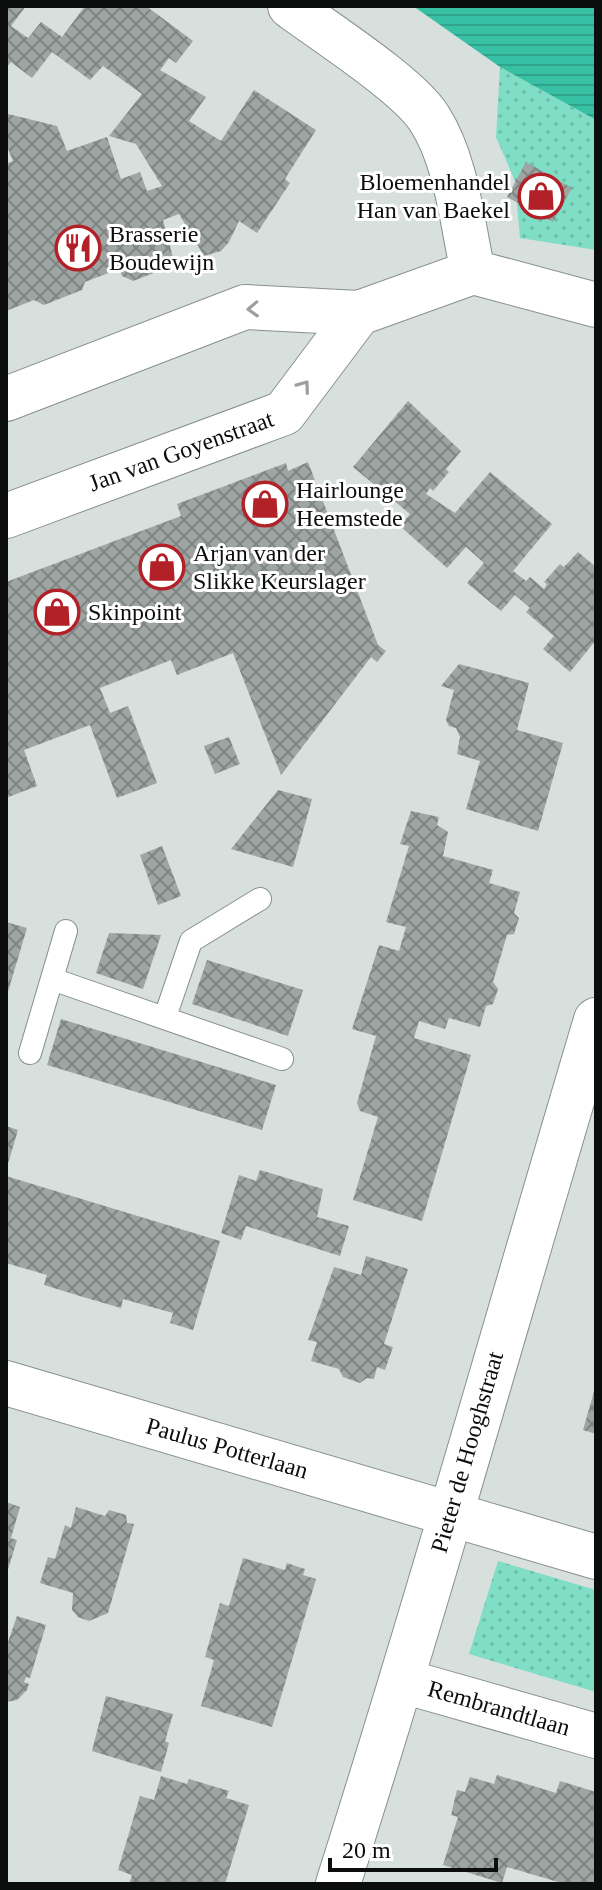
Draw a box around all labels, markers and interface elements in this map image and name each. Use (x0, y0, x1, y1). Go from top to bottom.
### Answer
place label: Bloemenhandel Han van Baekel (357, 169, 510, 223)
shop icon: Bloemenhandel Han van Baekel (517, 172, 565, 220)
place label: Brasserie Boudewijn (109, 221, 214, 275)
restaurant icon: Brasserie Boudewijn (54, 224, 102, 272)
one-way arrow (246, 300, 259, 317)
one-way arrow (295, 380, 309, 395)
street label: Jan van Goyenstraat (85, 405, 277, 496)
place label: Hairlounge Heemstede (296, 477, 404, 531)
shop icon: Hairlounge Heemstede (241, 480, 289, 528)
place label: Arjan van der Slikke Keurslager (193, 540, 366, 594)
shop icon: Arjan van der Slikke Keurslager (138, 543, 186, 591)
shop icon: Skinpoint (33, 588, 81, 636)
place label: Skinpoint (88, 599, 182, 625)
street label: Pieter de Hooghstraat (426, 1348, 508, 1556)
street label: Paulus Potterlaan (143, 1412, 311, 1484)
street label: Rembrandtlaan (425, 1675, 573, 1741)
scale bar (330, 1822, 496, 1872)
text: 20 m (342, 1837, 391, 1863)

